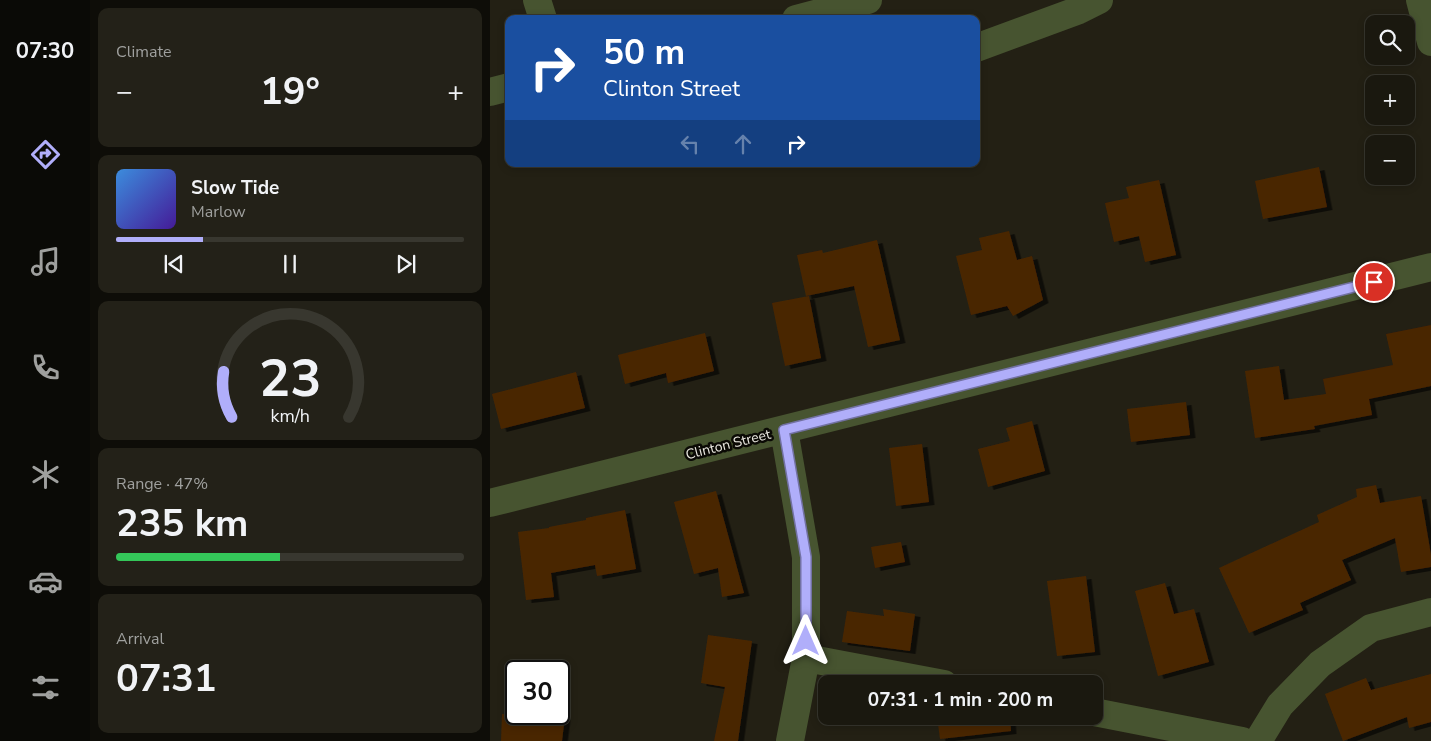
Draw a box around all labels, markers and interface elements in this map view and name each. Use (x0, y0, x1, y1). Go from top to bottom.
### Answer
map controls (1365, 15, 1415, 185)
button: search (1365, 15, 1415, 65)
text: 50 m (603, 29, 685, 76)
icon: right (520, 35, 585, 100)
text: 07:30 (16, 36, 74, 66)
text: Climate (116, 41, 171, 63)
text: 19° (260, 66, 320, 117)
text: − (116, 73, 133, 111)
text: + (447, 73, 464, 111)
text: Clinton Street (603, 74, 740, 104)
button: + (1365, 75, 1415, 125)
icon: left (676, 130, 704, 158)
icon: ahead (729, 130, 757, 158)
icon: right (782, 130, 810, 158)
button: − (1365, 135, 1415, 185)
icon: directions (28, 137, 63, 172)
text: Slow Tide (191, 175, 279, 201)
text: Marlow (191, 201, 246, 223)
icon: music (28, 244, 63, 279)
icon: previous (160, 250, 188, 278)
icon: pause (276, 250, 304, 278)
icon: next (392, 250, 420, 278)
pin (1353, 261, 1395, 303)
icon: arrive (1360, 268, 1388, 296)
text: 23 (259, 343, 321, 414)
icon: phone (28, 350, 63, 385)
text: km/h (270, 404, 310, 428)
street label: Clinton Street (684, 425, 773, 464)
icon: climate (28, 457, 63, 492)
text: Range · 47% (116, 473, 208, 495)
text: 235 km (116, 498, 248, 549)
icon: car (28, 564, 63, 599)
position arrow (779, 614, 831, 666)
text: Arrival (116, 628, 164, 650)
text: 07:31 (116, 653, 217, 704)
speed limit sign: 30 (505, 660, 570, 725)
icon: filters (28, 670, 63, 705)
text: 07:31 · 1 min · 200 m (868, 687, 1053, 713)

